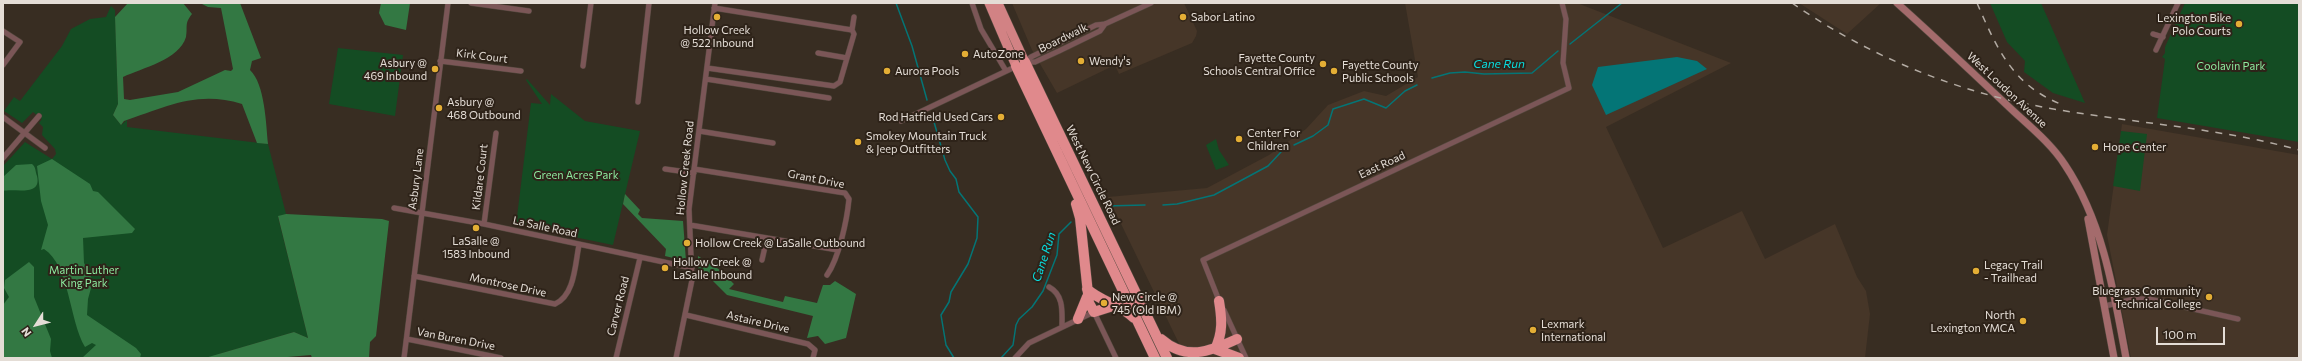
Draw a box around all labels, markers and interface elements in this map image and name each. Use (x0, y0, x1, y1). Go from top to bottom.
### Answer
place label: Sabor Latino (1191, 10, 1255, 24)
place label: Lexington Bike Polo Courts (2157, 11, 2231, 37)
marker: Hollow Creek @ 522 Inbound (712, 12, 722, 22)
marker: Sabor Latino (1178, 12, 1188, 22)
marker: Lexington Bike Polo Courts (2234, 19, 2244, 29)
street label: Boardwalk (1036, 20, 1090, 56)
place label: Hollow Creek @ 522 Inbound (680, 23, 754, 49)
street label: Kirk Court (455, 46, 509, 66)
place label: AutoZone (973, 47, 1024, 61)
marker: AutoZone (960, 49, 970, 59)
street label: West Loudon Avenue (1964, 49, 2050, 131)
place label: Fayette County Schools Central Office (1203, 51, 1315, 77)
place label: Wendy's (1089, 54, 1131, 68)
place label: Asbury @ 469 Inbound (364, 56, 427, 82)
marker: Wendy's (1076, 56, 1086, 66)
water label: Cane Run (1473, 57, 1525, 71)
place label: Fayette County Public Schools (1342, 58, 1419, 84)
marker: Fayette County Schools Central Office (1318, 59, 1328, 69)
park label: Coolavin Park (2197, 59, 2265, 73)
marker: Asbury @ 469 Inbound (430, 64, 440, 74)
place label: Aurora Pools (895, 64, 959, 78)
marker: Aurora Pools (882, 66, 892, 76)
marker: Fayette County Public Schools (1329, 66, 1339, 76)
place label: Asbury @ 468 Outbound (447, 95, 521, 121)
marker: Asbury @ 468 Outbound (434, 103, 444, 113)
place label: Rod Hatfield Used Cars (878, 110, 993, 124)
marker: Rod Hatfield Used Cars (996, 112, 1006, 122)
street label: Hollow Creek Road (673, 120, 697, 216)
street label: West New Circle Road (1063, 123, 1123, 227)
place label: Center For Children (1247, 126, 1300, 152)
place label: Smokey Mountain Truck & Jeep Outfitters (866, 129, 987, 155)
marker: Center For Children (1234, 134, 1244, 144)
marker: Smokey Mountain Truck & Jeep Outfitters (853, 137, 863, 147)
place label: Hope Center (2103, 140, 2167, 154)
marker: Hope Center (2090, 142, 2100, 152)
street label: Kildare Court (469, 143, 491, 211)
street label: Asbury Lane (406, 148, 426, 210)
street label: East Road (1357, 149, 1407, 181)
street label: Grant Drive (786, 167, 846, 191)
park label: Green Acres Park (533, 168, 619, 182)
street label: La Salle Road (512, 214, 578, 240)
marker: LaSalle @ 1583 Inbound (471, 223, 481, 233)
water label: Cane Run (1029, 230, 1059, 284)
place label: LaSalle @ 1583 Inbound (442, 234, 510, 260)
place label: Hollow Creek @ LaSalle Outbound (695, 236, 865, 250)
marker: Hollow Creek @ LaSalle Outbound (682, 238, 692, 248)
place label: Hollow Creek @ LaSalle Inbound (673, 255, 752, 281)
place label: Legacy Trail - Trailhead (1984, 258, 2043, 284)
park label: Martin Luther King Park (49, 263, 119, 289)
marker: Hollow Creek @ LaSalle Inbound (660, 263, 670, 273)
marker: Legacy Trail - Trailhead (1971, 266, 1981, 276)
street label: Montrose Drive (468, 270, 548, 300)
street label: Carver Road (604, 275, 632, 337)
place label: Bluegrass Community Technical College (2092, 284, 2201, 310)
place label: New Circle @ 745 (Old IBM) (1112, 290, 1181, 316)
marker: Bluegrass Community Technical College (2204, 292, 2214, 302)
marker: New Circle @ 745 (Old IBM) (1099, 298, 1109, 308)
north arrow (16, 305, 56, 345)
street label: Astaire Drive (725, 308, 791, 336)
place label: North Lexington YMCA (1931, 308, 2015, 334)
marker: North Lexington YMCA (2018, 316, 2028, 326)
place label: Lexmark International (1541, 317, 1606, 343)
scale bar (2158, 319, 2227, 345)
text: N (18, 325, 34, 340)
street label: Van Buren Drive (416, 325, 496, 353)
marker: Lexmark International (1528, 325, 1538, 335)
text: 100 m (2163, 327, 2197, 341)

